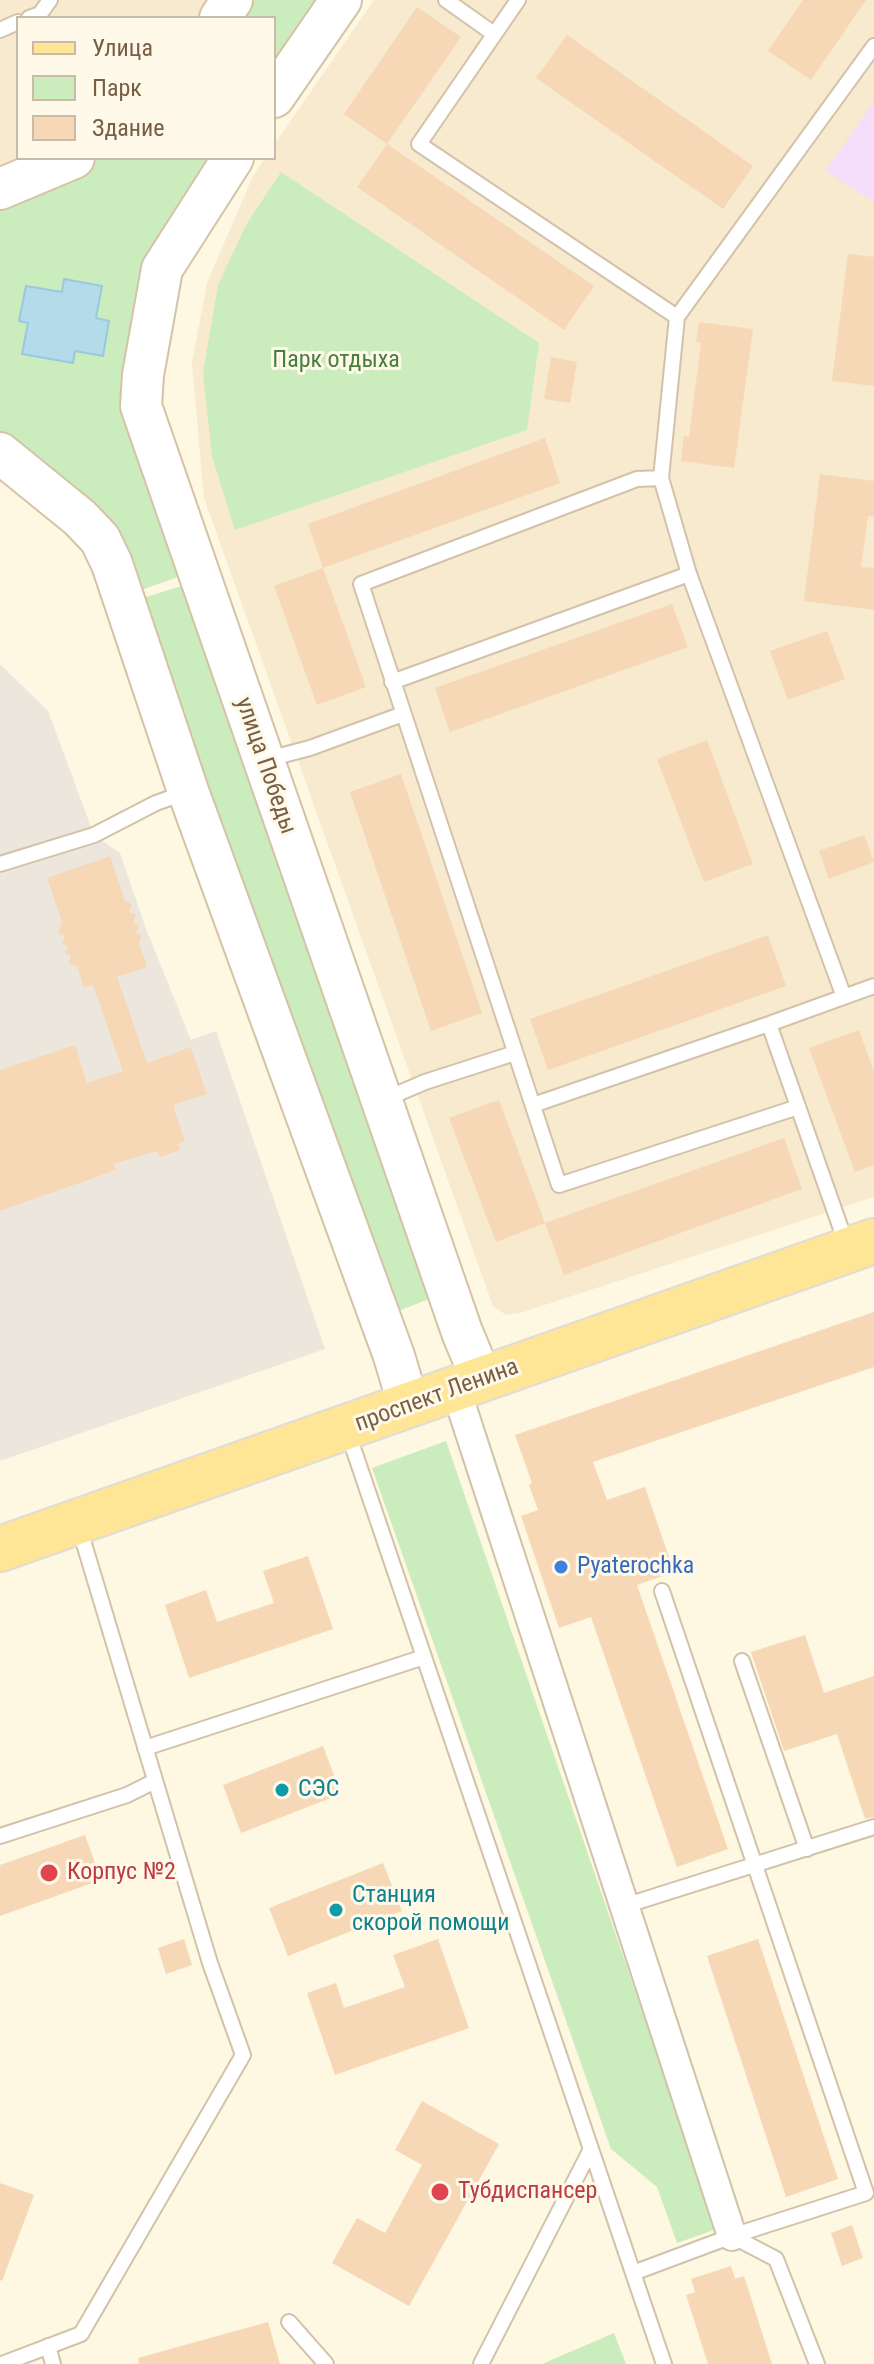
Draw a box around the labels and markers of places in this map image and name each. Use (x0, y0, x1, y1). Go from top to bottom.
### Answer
place label: Pyaterochka (577, 1553, 694, 1581)
marker: Pyaterochka (552, 1558, 570, 1576)
place label: СЭС (298, 1776, 339, 1804)
marker: СЭС (273, 1781, 291, 1799)
place label: Корпус №2 (67, 1859, 176, 1887)
marker: Корпус №2 (38, 1862, 60, 1884)
place label: Станция скорой помощи (352, 1882, 509, 1938)
marker: Станция скорой помощи (327, 1901, 345, 1919)
place label: Тубдиспансер (458, 2178, 597, 2206)
marker: Тубдиспансер (429, 2181, 451, 2203)

